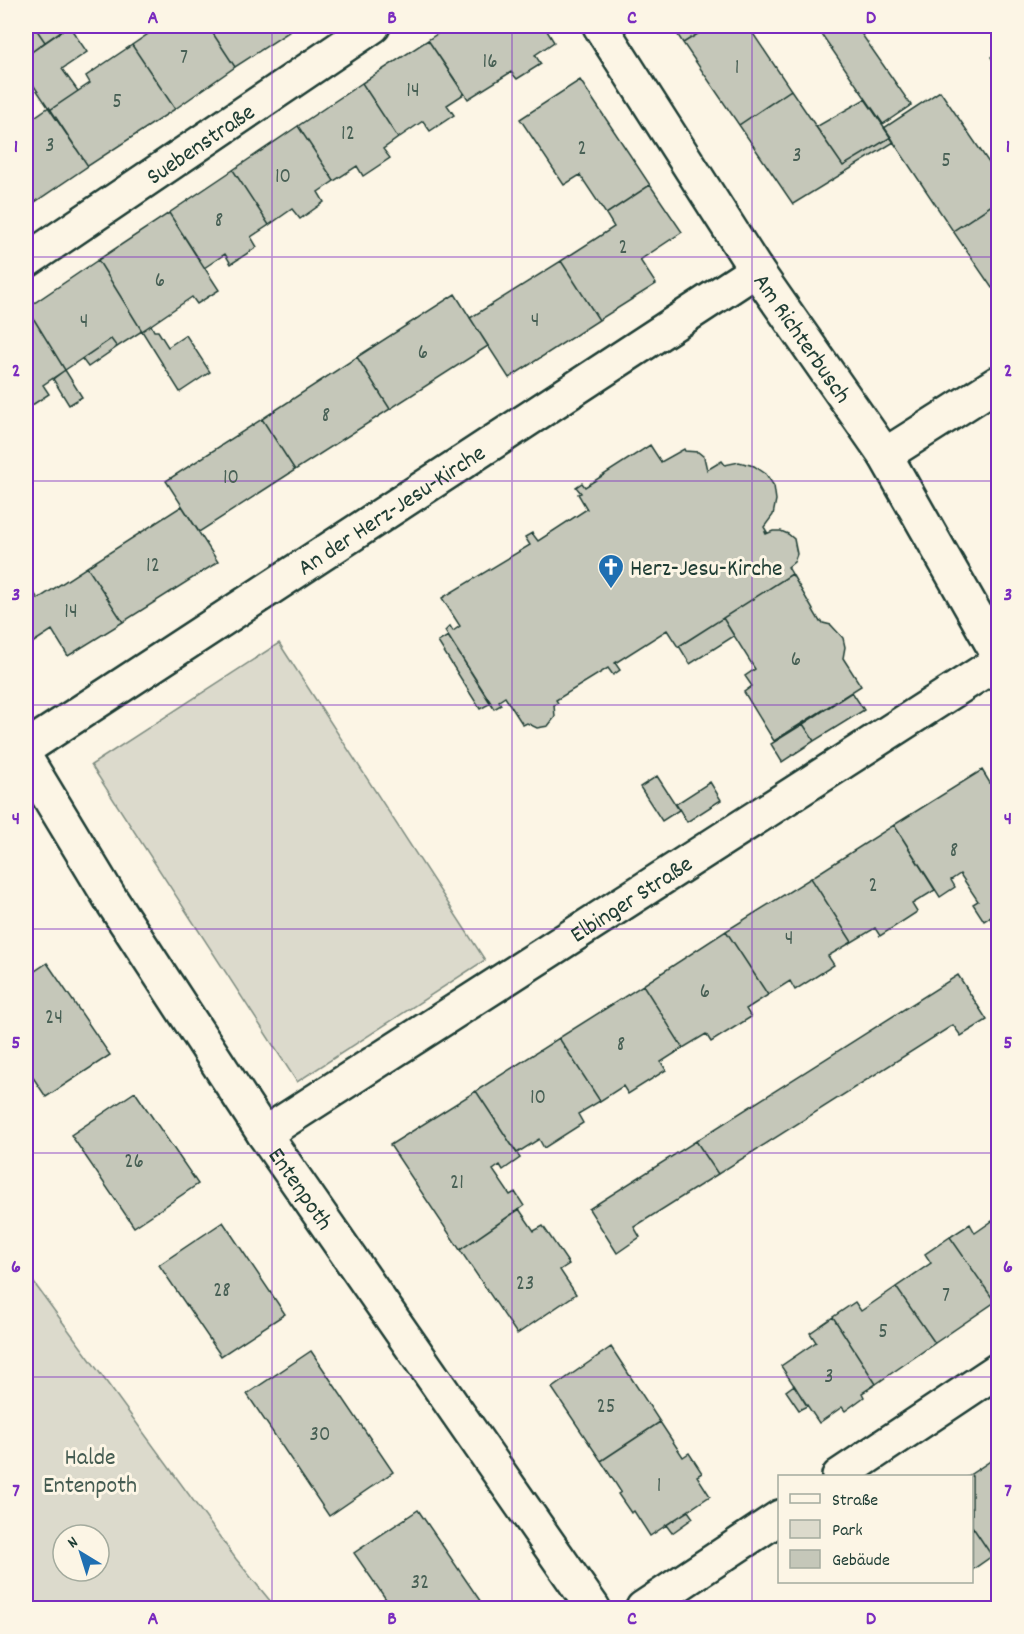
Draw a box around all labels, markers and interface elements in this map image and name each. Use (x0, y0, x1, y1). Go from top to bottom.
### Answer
text: A (148, 5, 159, 33)
text: B (387, 5, 397, 33)
text: C (627, 5, 637, 33)
text: D (866, 5, 877, 33)
house number: 7 (180, 44, 188, 74)
house number: 16 (483, 48, 497, 78)
house number: 1 (735, 54, 739, 84)
house number: 14 (406, 77, 420, 107)
house number: 5 (112, 88, 122, 118)
street label: Suebenstraße (140, 97, 263, 195)
house number: 12 (341, 120, 355, 150)
house number: 3 (45, 132, 55, 162)
text: 1 (14, 134, 18, 162)
text: 1 (1006, 134, 1010, 162)
house number: 2 (577, 135, 587, 165)
house number: 3 (792, 142, 802, 172)
house number: 5 (941, 147, 951, 177)
house number: 10 (275, 163, 291, 193)
house number: 8 (215, 207, 223, 237)
house number: 2 (618, 234, 628, 264)
house number: 6 (155, 267, 165, 297)
street label: Am Richterbusch (743, 267, 858, 411)
house number: 4 (531, 307, 539, 337)
house number: 4 (80, 308, 88, 338)
house number: 6 (418, 339, 428, 369)
text: 2 (12, 358, 20, 386)
text: 2 (1004, 358, 1012, 386)
house number: 8 (322, 402, 330, 432)
street label: An der Herz-Jesu-Kirche (292, 438, 493, 586)
house number: 10 (223, 464, 239, 494)
house number: 12 (146, 552, 160, 582)
church icon: Herz-Jesu-Kirche (596, 552, 626, 590)
place label: Herz-Jesu-Kirche (630, 553, 783, 587)
text: 3 (12, 582, 20, 610)
text: 3 (1004, 582, 1012, 610)
house number: 14 (64, 598, 78, 628)
house number: 6 (791, 646, 801, 676)
text: 4 (12, 806, 20, 834)
text: 4 (1004, 806, 1012, 834)
house number: 8 (950, 837, 958, 867)
street label: Elbinger Straße (564, 849, 700, 953)
house number: 2 (868, 872, 878, 902)
house number: 4 (785, 925, 793, 955)
house number: 6 (700, 978, 710, 1008)
house number: 24 (45, 1004, 63, 1034)
text: 5 (11, 1030, 21, 1058)
text: 5 (1003, 1030, 1013, 1058)
house number: 8 (617, 1031, 625, 1061)
house number: 10 (530, 1084, 546, 1114)
street label: Entenpoth (258, 1141, 340, 1238)
house number: 26 (124, 1148, 144, 1178)
house number: 21 (450, 1169, 464, 1199)
text: 6 (11, 1254, 21, 1282)
text: 6 (1003, 1254, 1013, 1282)
house number: 23 (516, 1270, 534, 1300)
house number: 28 (213, 1277, 231, 1307)
house number: 7 (942, 1282, 950, 1312)
house number: 5 (878, 1318, 888, 1348)
house number: 3 (824, 1363, 834, 1393)
house number: 25 (597, 1393, 615, 1423)
house number: 30 (310, 1421, 330, 1451)
park label: Halde Entenpoth (43, 1442, 137, 1504)
house number: 1 (657, 1472, 661, 1502)
legend (778, 1475, 973, 1583)
text: 7 (12, 1478, 20, 1506)
text: 7 (1004, 1478, 1012, 1506)
text: Straße (832, 1489, 878, 1514)
text: Park (832, 1519, 863, 1544)
north arrow (51, 1523, 111, 1583)
text: N (63, 1532, 84, 1555)
text: Gebäude (832, 1549, 890, 1574)
house number: 32 (411, 1569, 429, 1599)
text: A (148, 1606, 159, 1634)
text: B (387, 1606, 397, 1634)
text: C (627, 1606, 637, 1634)
text: D (866, 1606, 877, 1634)

